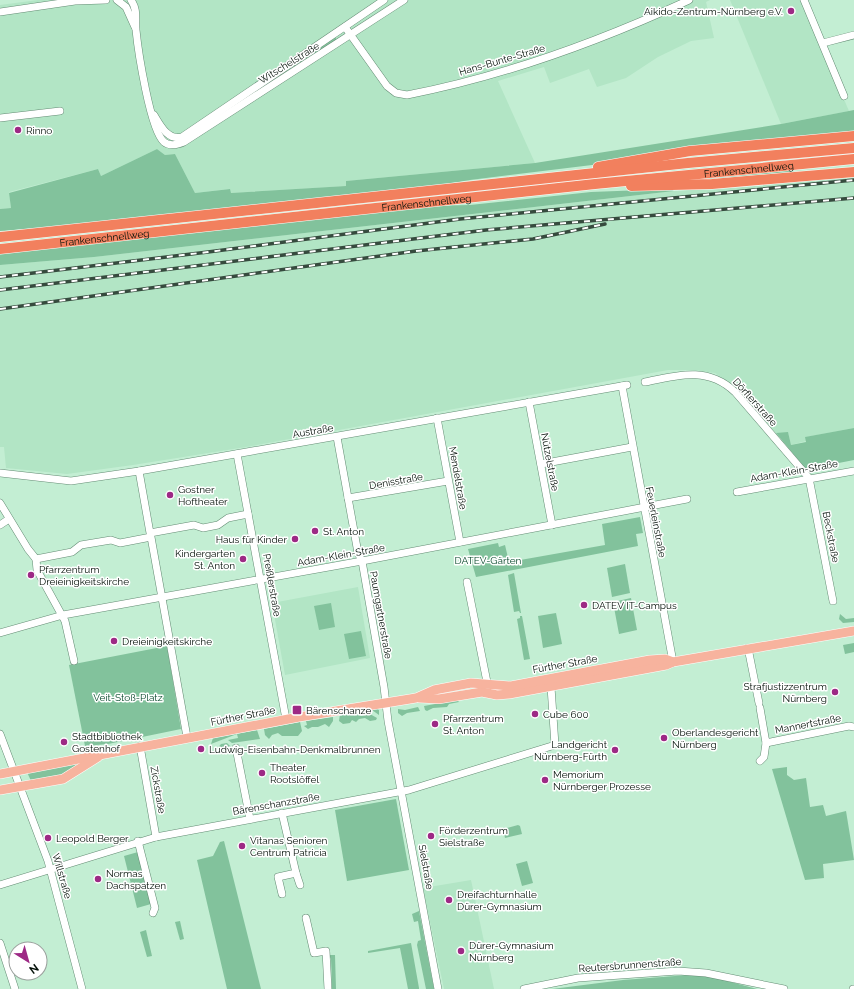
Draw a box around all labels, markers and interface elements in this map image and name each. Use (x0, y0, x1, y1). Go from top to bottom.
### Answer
place label: Aikido-Zentrum-Nürnberg e.V. (644, 6, 783, 17)
marker: Aikido-Zentrum-Nürnberg e.V. (786, 6, 796, 16)
street label: Witschelstraße (257, 40, 321, 86)
street label: Hans-Bunte-Straße (458, 42, 546, 78)
marker: Rinno (13, 125, 23, 135)
place label: Rinno (26, 125, 52, 136)
street label: Frankenschnellweg (703, 159, 794, 179)
street label: Frankenschnellweg (381, 192, 472, 213)
street label: Frankenschnellweg (59, 227, 150, 248)
street label: Dörflerstraße (731, 376, 779, 428)
street label: Austraße (292, 422, 334, 440)
street label: Nützelstraße (539, 432, 561, 492)
street label: Mendelstraße (447, 446, 469, 510)
street label: Adam-Klein-Straße (749, 458, 839, 484)
street label: Denisstraße (368, 471, 424, 491)
place label: Gostner Hoftheater (178, 484, 228, 507)
street label: Feuerleinstraße (644, 486, 668, 558)
marker: Gostner Hoftheater (165, 490, 175, 500)
street label: Beckstraße (821, 511, 841, 564)
marker: St. Anton (310, 526, 320, 536)
place label: St. Anton (323, 526, 364, 537)
place label: Haus für Kinder (216, 534, 287, 545)
marker: Haus für Kinder (290, 534, 300, 544)
street label: Adam-Klein-Straße (296, 542, 386, 568)
place label: Kindergarten St. Anton (175, 548, 235, 571)
street label: Preißlerstraße (261, 553, 283, 617)
marker: Kindergarten St. Anton (238, 554, 248, 564)
park label: DATEV-Gärten (455, 555, 522, 566)
place label: Pfarrzentrum Dreieinigkeitskirche (39, 564, 129, 587)
marker: Pfarrzentrum Dreieinigkeitskirche (26, 570, 36, 580)
street label: Paumgartnerstraße (368, 570, 394, 660)
marker: DATEV IT-Campus (579, 600, 589, 610)
place label: DATEV IT-Campus (592, 600, 677, 611)
marker: Dreieinigkeitskirche (109, 636, 119, 646)
place label: Dreieinigkeitskirche (122, 636, 212, 647)
street label: Fürther Straße (532, 653, 598, 675)
place label: Strafjustizzentrum Nürnberg (744, 681, 827, 704)
marker: Strafjustizzentrum Nürnberg (830, 687, 840, 697)
park label: Veit-Stoß-Platz (93, 692, 163, 703)
street label: Fürther Straße (210, 704, 276, 728)
marker: Bärenschanze (291, 704, 303, 716)
place label: Bärenschanze (306, 705, 371, 716)
marker: Cube 600 (530, 709, 540, 719)
place label: Cube 600 (543, 709, 589, 720)
street label: Mannertstraße (774, 712, 842, 736)
place label: Pfarrzentrum St. Anton (443, 713, 503, 736)
marker: Pfarrzentrum St. Anton (430, 719, 440, 729)
place label: Oberlandesgericht Nürnberg (672, 727, 759, 750)
place label: Stadtbibliothek Gostenhof (72, 731, 143, 754)
marker: Oberlandesgericht Nürnberg (659, 733, 669, 743)
marker: Stadtbibliothek Gostenhof (59, 737, 69, 747)
place label: Landgericht Nürnberg-Fürth (534, 739, 608, 762)
marker: Ludwig-Eisenbahn-Denkmalbrunnen (196, 744, 206, 754)
place label: Ludwig-Eisenbahn-Denkmalbrunnen (209, 744, 381, 755)
marker: Landgericht Nürnberg-Fürth (610, 745, 620, 755)
place label: Theater Rootslöffel (270, 762, 319, 785)
street label: Zickstraße (148, 766, 168, 815)
marker: Theater Rootslöffel (257, 768, 267, 778)
place label: Memorium Nürnberger Prozesse (553, 769, 651, 792)
marker: Memorium Nürnberger Prozesse (540, 775, 550, 785)
street label: Bärenschanzstraße (232, 791, 320, 817)
place label: Förderzentrum Sielstraße (439, 825, 508, 848)
marker: Förderzentrum Sielstraße (426, 831, 436, 841)
marker: Leopold Berger (43, 833, 53, 843)
place label: Leopold Berger (56, 833, 129, 844)
place label: Vitanas Senioren Centrum Patricia (250, 835, 328, 858)
marker: Vitanas Senioren Centrum Patricia (237, 841, 247, 851)
street label: Sielstraße (417, 844, 435, 890)
street label: Willstraße (50, 852, 74, 900)
place label: Normas Dachspatzen (106, 868, 166, 891)
marker: Normas Dachspatzen (93, 874, 103, 884)
place label: Dreifachturnhalle Dürer-Gymnasium (457, 889, 542, 912)
marker: Dreifachturnhalle Dürer-Gymnasium (444, 895, 454, 905)
place label: Dürer-Gymnasium Nürnberg (469, 940, 554, 963)
north arrow (8, 941, 48, 981)
marker: Dürer-Gymnasium Nürnberg (456, 946, 466, 956)
street label: Reutersbrunnenstraße (578, 956, 682, 974)
text: N (26, 961, 41, 976)

